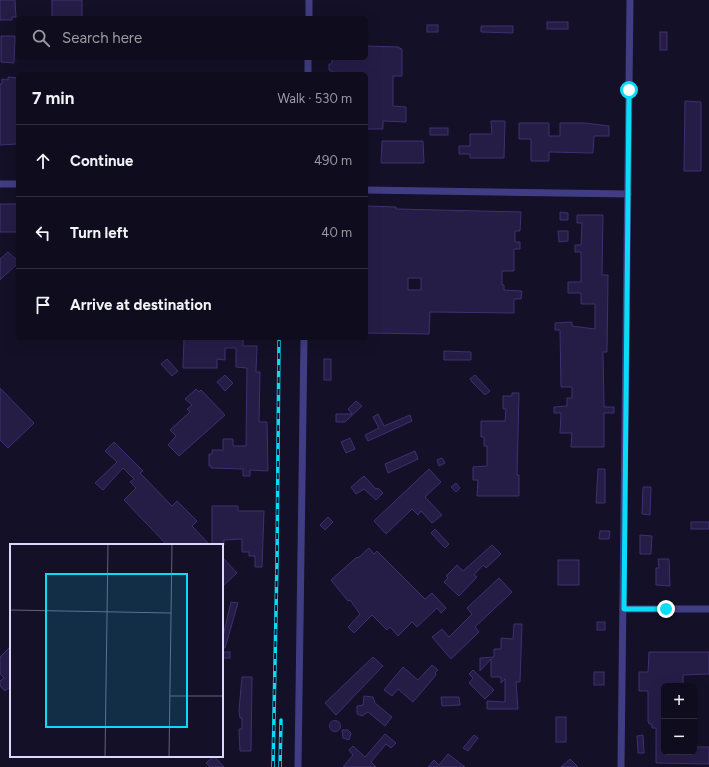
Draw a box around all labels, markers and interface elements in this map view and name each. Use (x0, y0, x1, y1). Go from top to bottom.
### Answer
search box (16, 16, 368, 60)
icon: search (30, 27, 52, 49)
text: Search here (62, 29, 142, 47)
route start (620, 81, 638, 99)
text: 7 min (32, 88, 74, 108)
text: Walk · 530 m (277, 91, 352, 106)
icon: ahead (32, 150, 54, 172)
text: Continue (70, 152, 133, 170)
text: 490 m (314, 153, 352, 168)
icon: left (32, 222, 54, 244)
text: Turn left (70, 224, 128, 242)
text: 40 m (321, 225, 352, 240)
icon: arrive (32, 294, 54, 316)
text: Arrive at destination (70, 296, 211, 314)
inset map (10, 544, 223, 757)
route end (657, 600, 675, 618)
map controls (661, 683, 697, 755)
button: + (661, 683, 697, 719)
button: − (661, 719, 697, 755)

